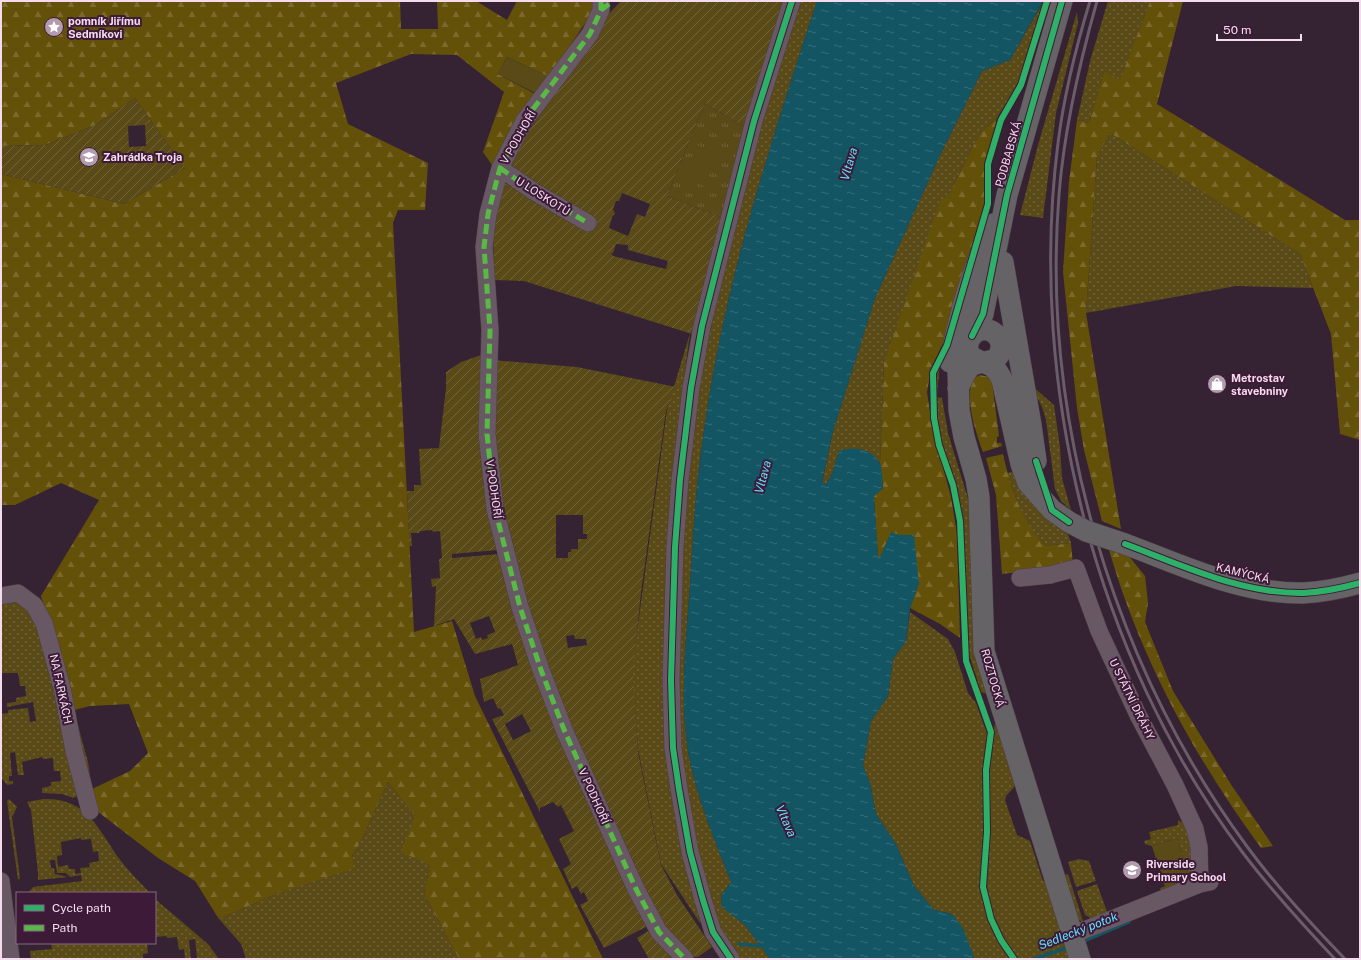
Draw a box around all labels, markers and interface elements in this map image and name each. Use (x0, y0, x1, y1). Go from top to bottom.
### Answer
place label: pomník Jiřímu Sedmíkovi (68, 15, 140, 40)
place icon: pomník Jiřímu Sedmíkovi (43, 16, 65, 38)
scale bar (1217, 16, 1301, 42)
text: 50 m (1223, 23, 1251, 37)
street label: V PODHOŘÍ (497, 107, 539, 166)
street label: PODBABSKÁ (992, 119, 1023, 188)
school or university icon: Zahrádka Troja (78, 146, 100, 168)
water label: Vltava (838, 146, 860, 182)
place label: Zahrádka Troja (103, 151, 182, 163)
street label: U LOSKOTŮ (514, 173, 573, 217)
place label: Metrostav stavebniny (1231, 372, 1289, 397)
shop icon: Metrostav stavebniny (1206, 373, 1228, 395)
street label: V PODHOŘÍ (484, 458, 505, 520)
water label: Vltava (752, 459, 774, 495)
street label: KAMÝCKÁ (1215, 560, 1271, 585)
street label: ROZTOCKÁ (979, 647, 1008, 709)
street label: NA FARKÁCH (48, 653, 75, 725)
street label: U STÁTNÍ DRÁHY (1107, 656, 1158, 742)
street label: V PODHOŘÍ (576, 766, 613, 827)
water label: Vltava (773, 803, 799, 839)
place label: Riverside Primary School (1146, 858, 1227, 883)
school or university icon: Riverside Primary School (1121, 859, 1143, 881)
legend (16, 892, 156, 944)
text: Cycle path (52, 901, 111, 915)
water label: Sedlecký potok (1036, 909, 1120, 953)
text: Path (52, 921, 78, 935)

